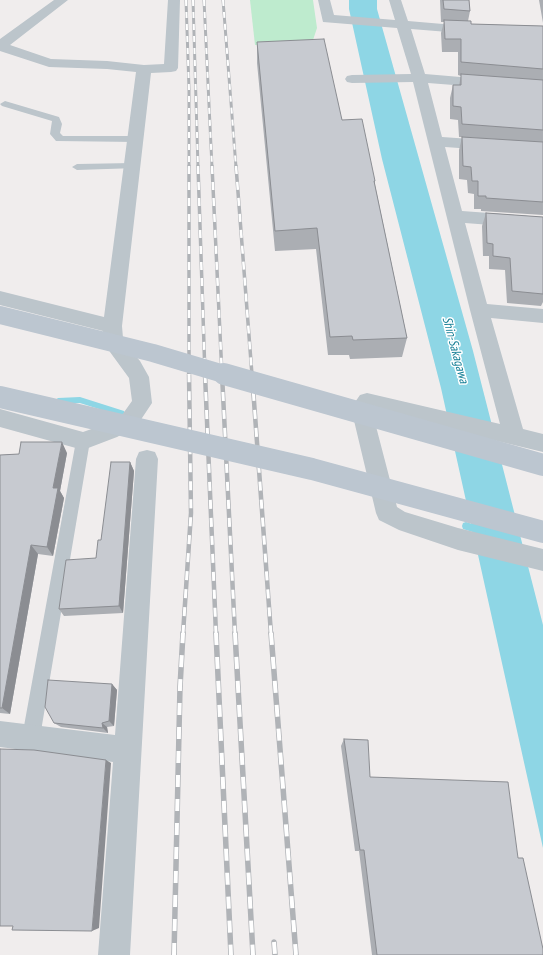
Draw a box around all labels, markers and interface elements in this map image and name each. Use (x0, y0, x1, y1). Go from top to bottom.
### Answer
water label: Shin-Sakagawa (439, 315, 471, 385)

